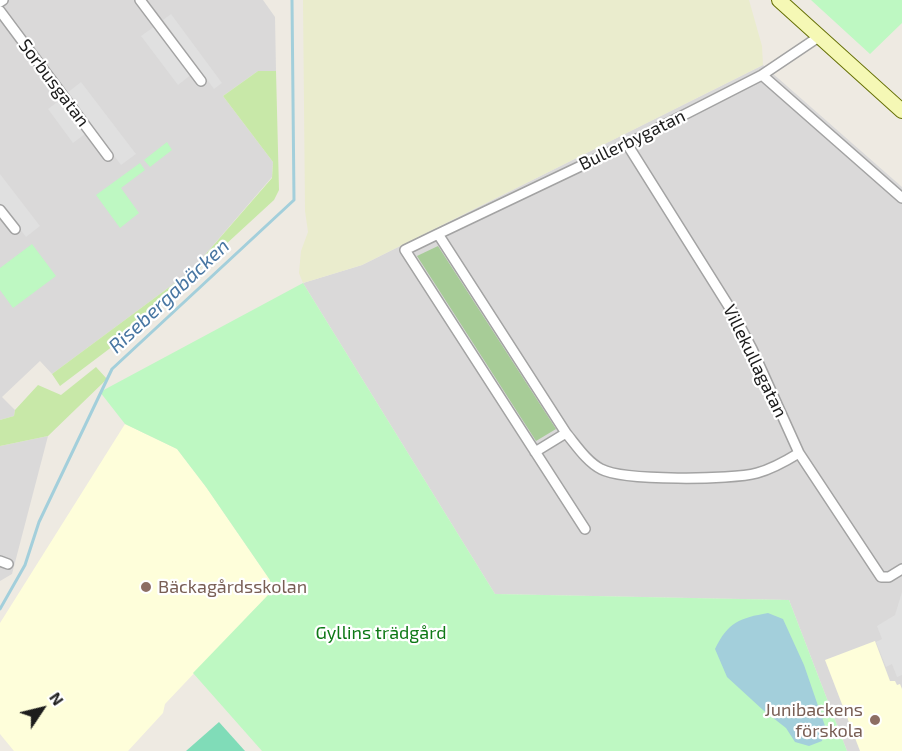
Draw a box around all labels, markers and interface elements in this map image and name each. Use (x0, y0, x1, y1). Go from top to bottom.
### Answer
street label: Sorbusgatan (14, 35, 94, 131)
street label: Bullerbygatan (575, 105, 689, 175)
water label: Risebergabäcken (104, 234, 234, 358)
street label: Villekullagatan (718, 301, 792, 421)
place label: Bäckagårdsskolan (158, 576, 307, 598)
marker: Bäckagårdsskolan (139, 580, 153, 594)
park label: Gyllins trädgård (315, 622, 447, 644)
north arrow (12, 679, 72, 739)
text: N (46, 688, 68, 709)
place label: Junibackens förskola (765, 699, 863, 742)
marker: Junibackens förskola (868, 713, 882, 727)

